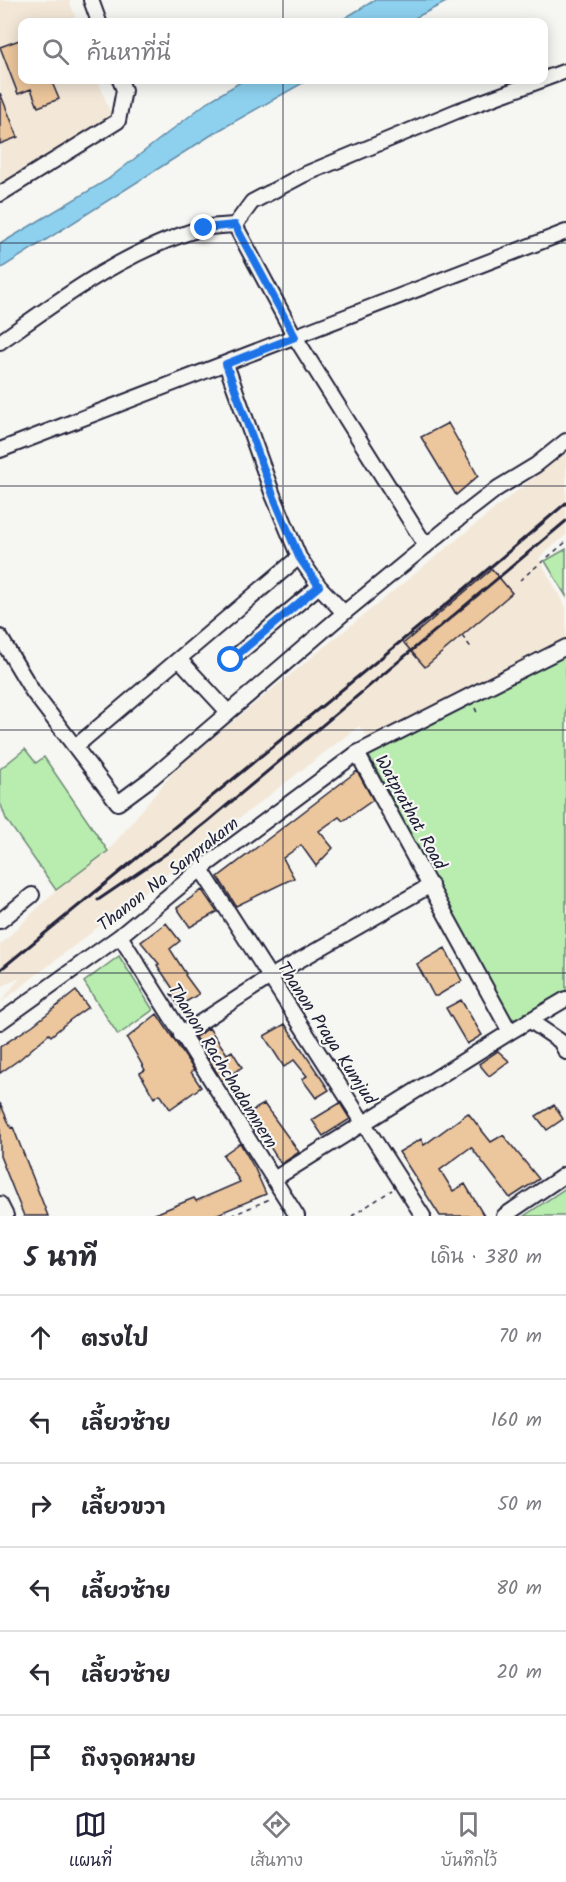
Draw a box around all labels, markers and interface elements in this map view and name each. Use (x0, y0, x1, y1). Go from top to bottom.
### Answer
search box (18, 18, 548, 84)
icon: search (39, 35, 72, 68)
text: ค้นหาที่นี่ (87, 37, 171, 72)
route end (190, 214, 216, 240)
route start (217, 646, 243, 672)
street label: Watprathat Road (366, 750, 454, 877)
street label: Thanon Na Sanprakarn (92, 810, 246, 940)
street label: Thanon Praya Kumjud (268, 956, 384, 1112)
street label: Thanon Rachchadamnern (159, 979, 284, 1155)
text: 5 นาที (24, 1238, 97, 1280)
text: เดิน · 380 m (430, 1242, 542, 1274)
icon: ahead (24, 1321, 57, 1354)
text: 70 m (499, 1321, 542, 1353)
text: ตรงไป (81, 1323, 149, 1358)
icon: left (24, 1405, 57, 1438)
text: 160 m (491, 1405, 542, 1437)
text: เลี้ยวซ้าย (81, 1407, 171, 1442)
icon: right (24, 1489, 57, 1522)
text: 50 m (497, 1489, 542, 1521)
text: เลี้ยวขวา (81, 1491, 165, 1526)
icon: left (24, 1573, 57, 1606)
text: 80 m (496, 1573, 542, 1605)
text: เลี้ยวซ้าย (81, 1575, 171, 1610)
icon: left (24, 1657, 57, 1690)
text: 20 m (496, 1657, 542, 1689)
text: เลี้ยวซ้าย (81, 1659, 171, 1694)
icon: arrive (24, 1741, 57, 1774)
text: ถึงจุดหมาย (81, 1743, 196, 1778)
tab: แผนที่ (69, 1808, 112, 1874)
tab: เส้นทาง (250, 1808, 303, 1874)
tab: บันทึกไว้ (441, 1808, 497, 1874)

